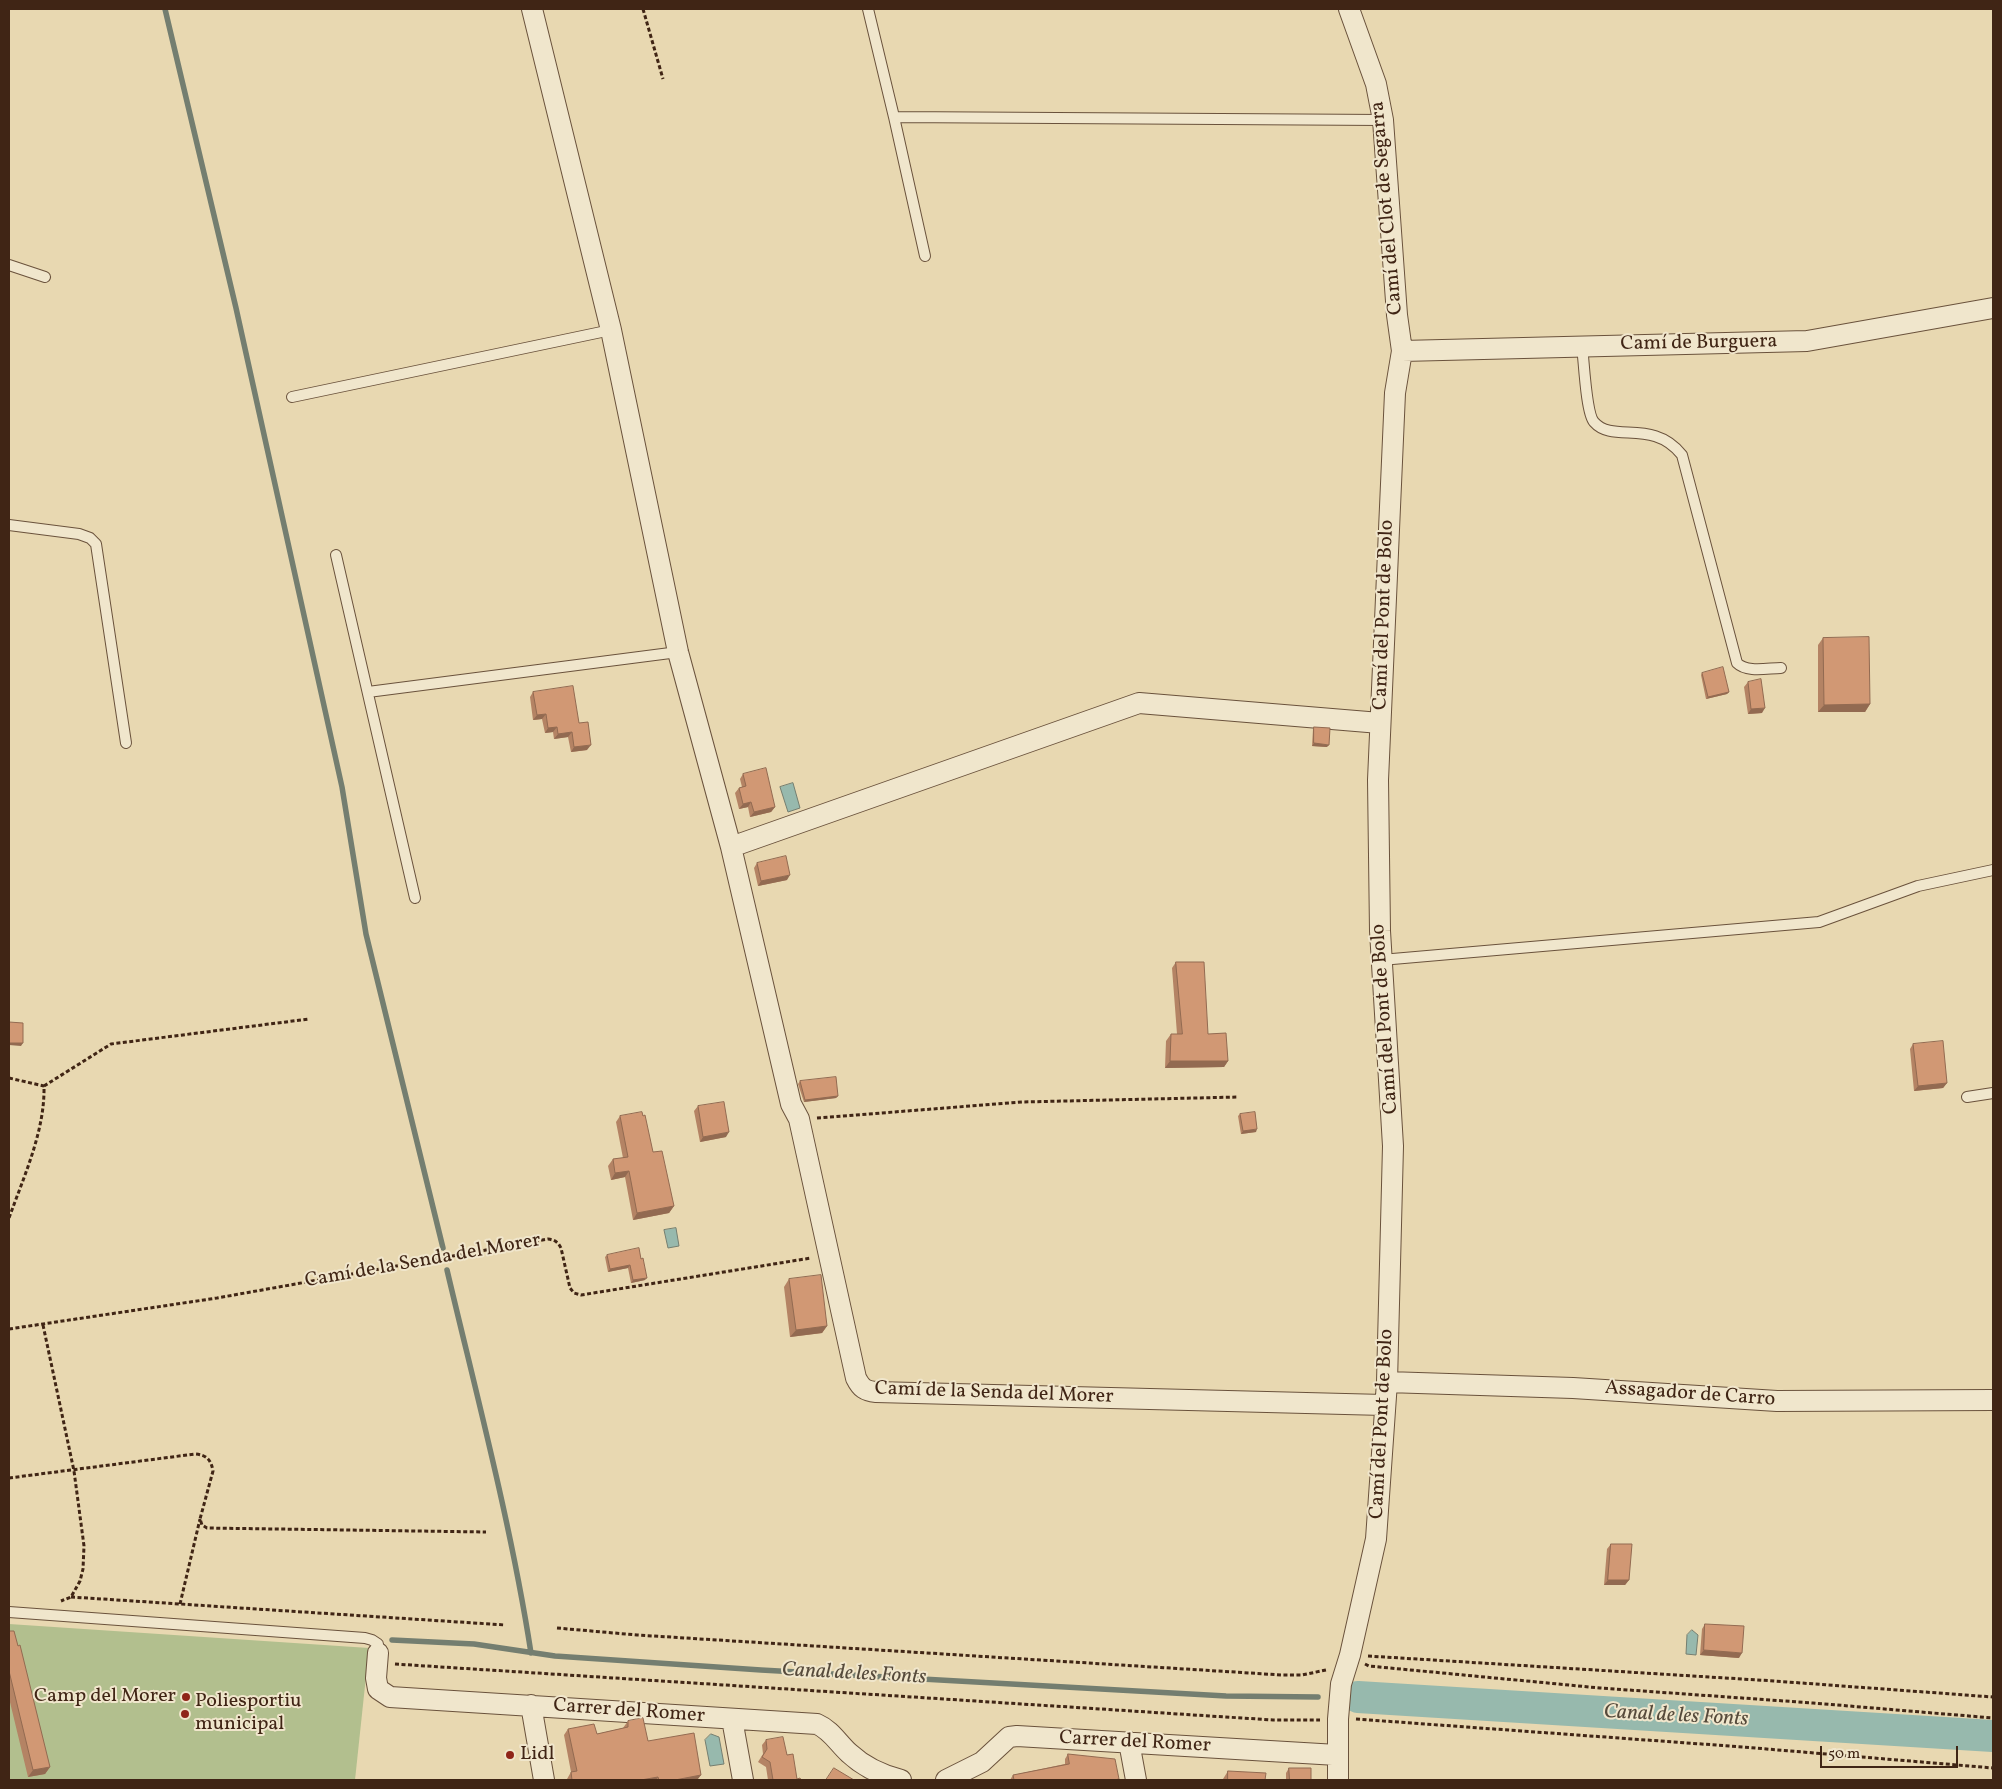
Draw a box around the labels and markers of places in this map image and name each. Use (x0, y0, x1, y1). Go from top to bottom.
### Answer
place label: Camp del Morer (34, 1685, 176, 1709)
place label: Poliesportiu municipal (195, 1690, 301, 1737)
marker: Camp del Morer (180, 1691, 192, 1703)
marker: Poliesportiu municipal (179, 1708, 191, 1720)
place label: Lidl (520, 1743, 554, 1767)
marker: Lidl (504, 1749, 516, 1761)

